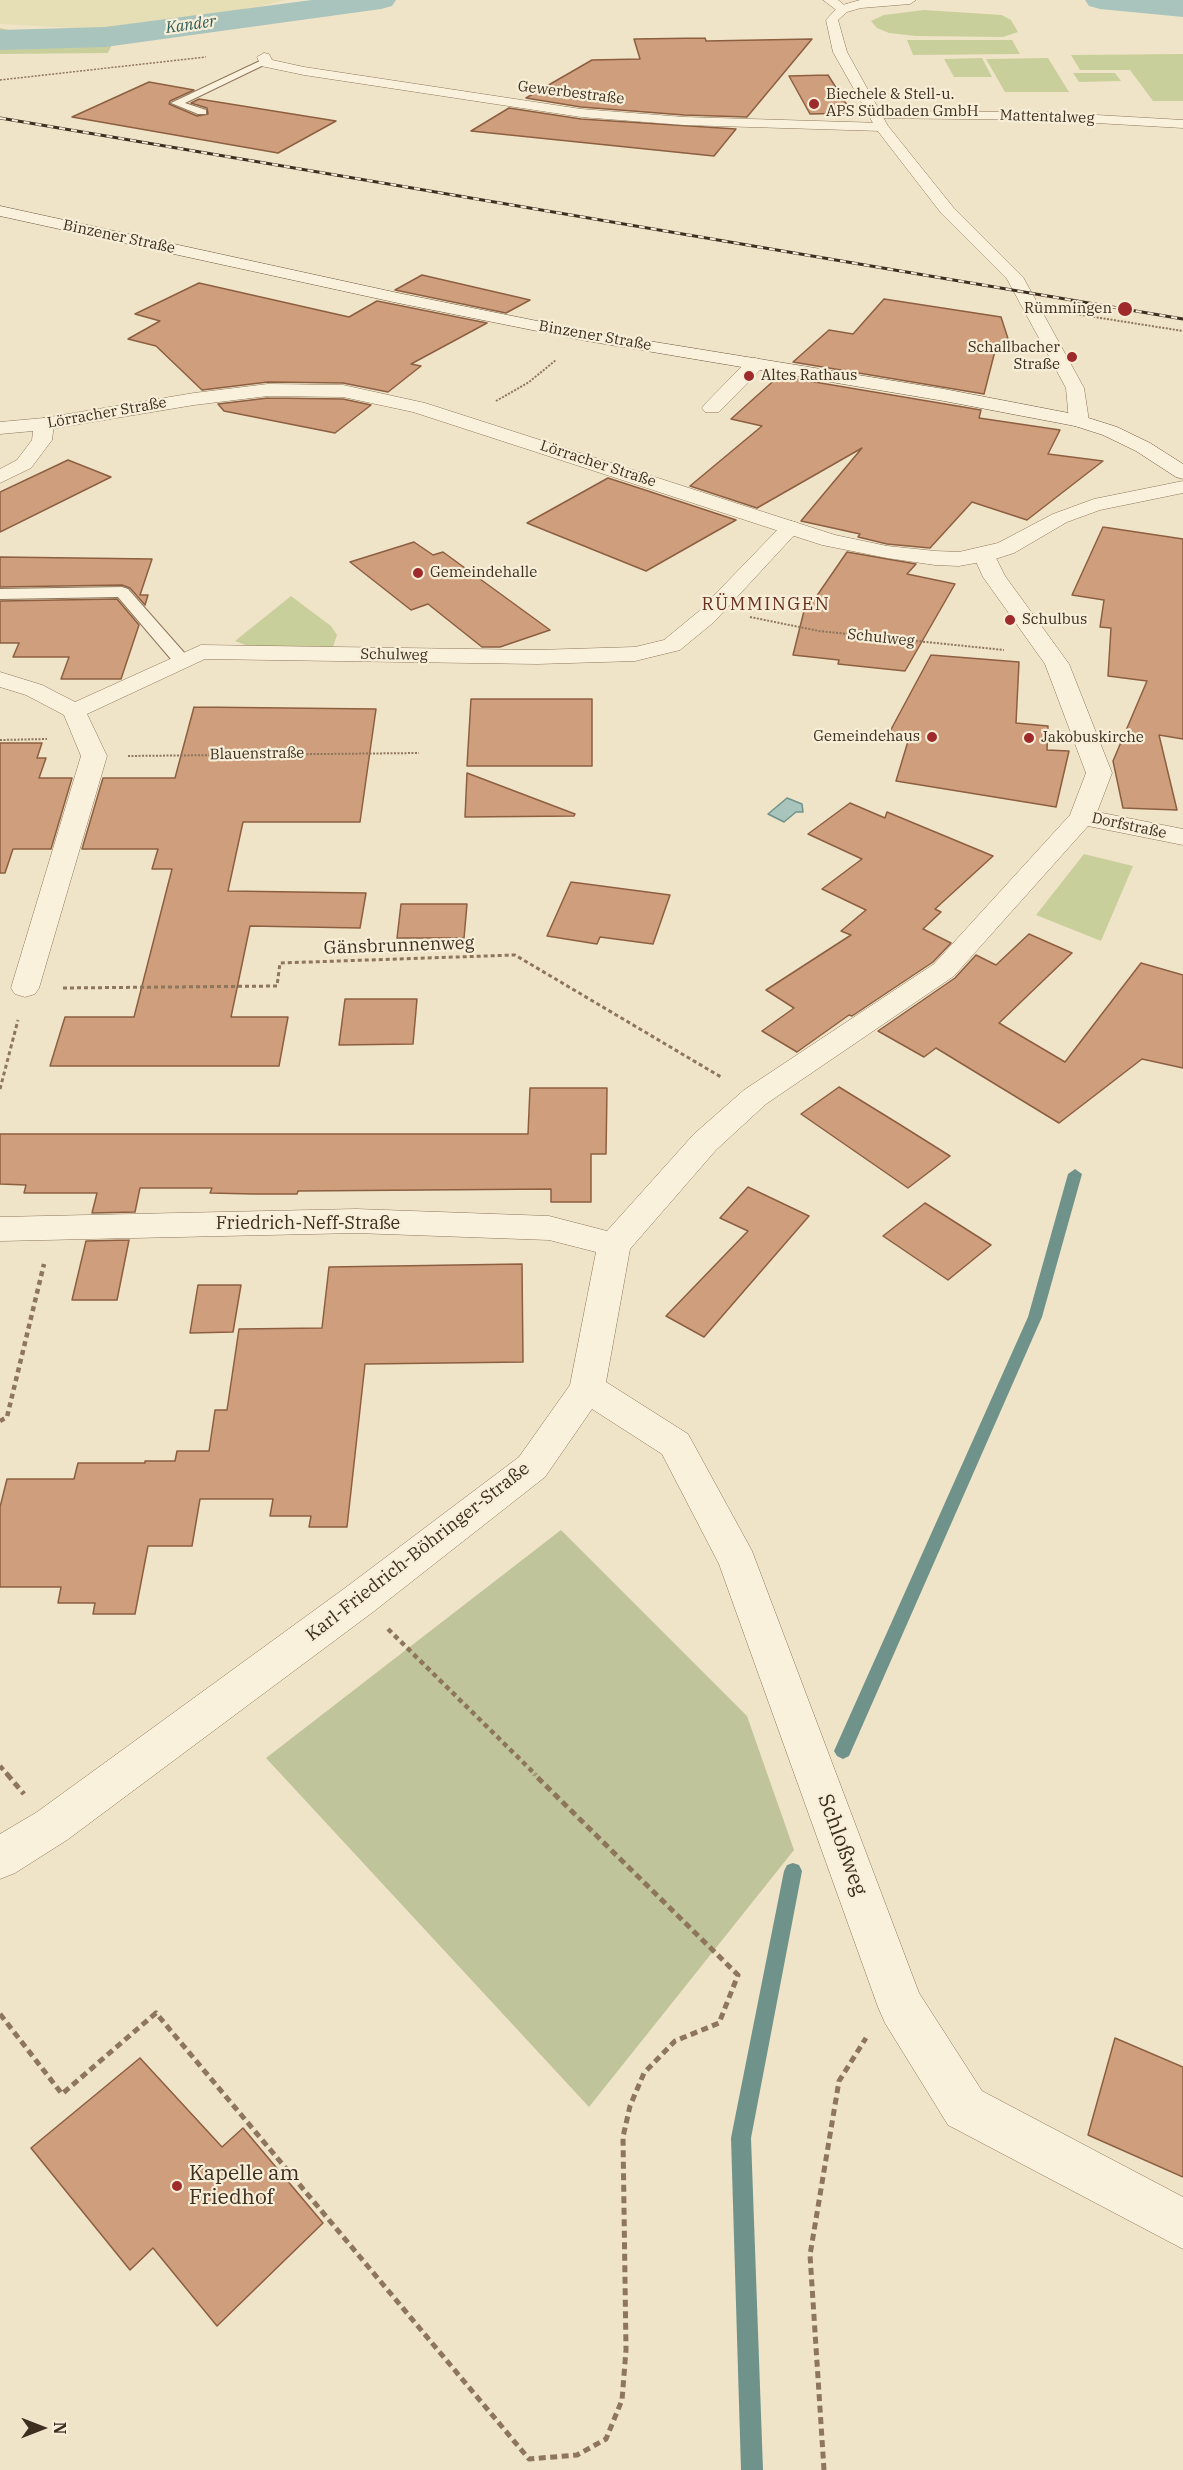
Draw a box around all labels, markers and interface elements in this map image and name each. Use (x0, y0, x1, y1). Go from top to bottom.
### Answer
water label: Kander (165, 12, 217, 38)
street label: Gewerbestraße (517, 78, 625, 108)
place label: Biechele & Stell-u. APS Südbaden GmbH (826, 86, 979, 121)
marker: Biechele & Stell-u. APS Südbaden GmbH (807, 97, 821, 111)
street label: Mattentalweg (999, 106, 1095, 128)
street label: Binzener Straße (61, 216, 177, 258)
place label: Rümmingen (1024, 300, 1112, 318)
marker: Rümmingen (1116, 300, 1134, 318)
street label: Binzener Straße (537, 317, 653, 355)
place label: Schallbacher Straße (968, 339, 1060, 374)
marker: Schallbacher Straße (1065, 350, 1079, 364)
place label: Altes Rathaus (761, 367, 857, 385)
marker: Altes Rathaus (742, 369, 756, 383)
street label: Lörracher Straße (46, 394, 168, 432)
street label: Lörracher Straße (538, 437, 658, 491)
place label: Gemeindehalle (430, 564, 537, 582)
marker: Gemeindehalle (411, 566, 425, 580)
district label: RÜMMINGEN (702, 594, 830, 616)
place label: Schulbus (1022, 611, 1087, 629)
marker: Schulbus (1003, 613, 1017, 627)
street label: Schulweg (847, 626, 915, 650)
street label: Schulweg (360, 645, 428, 665)
place label: Gemeindehaus (813, 728, 920, 746)
place label: Jakobuskirche (1041, 729, 1144, 747)
marker: Gemeindehaus (925, 730, 939, 744)
marker: Jakobuskirche (1022, 731, 1036, 745)
street label: Blauenstraße (210, 744, 304, 764)
street label: Dorfstraße (1090, 809, 1168, 843)
street label: Gänsbrunnenweg (323, 933, 475, 959)
street label: Friedrich-Neff-Straße (216, 1213, 400, 1235)
street label: Karl-Friedrich-Böhringer-Straße (302, 1458, 534, 1646)
street label: Schloßweg (812, 1791, 872, 1899)
place label: Kapelle am Friedhof (189, 2161, 300, 2211)
marker: Kapelle am Friedhof (170, 2179, 184, 2193)
north arrow (12, 2398, 72, 2458)
text: N (50, 2422, 70, 2434)

